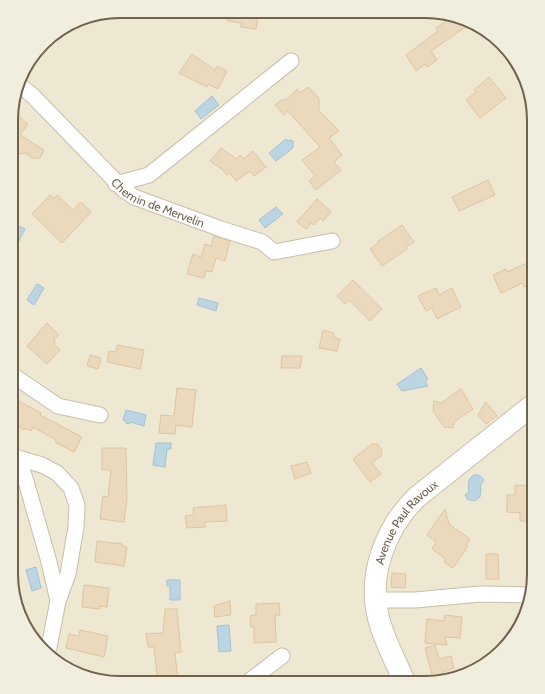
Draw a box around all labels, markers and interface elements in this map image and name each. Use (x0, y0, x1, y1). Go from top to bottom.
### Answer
street label: Chemin de Mervelin (109, 174, 207, 230)
street label: Avenue Paul Ravoux (371, 476, 441, 566)

